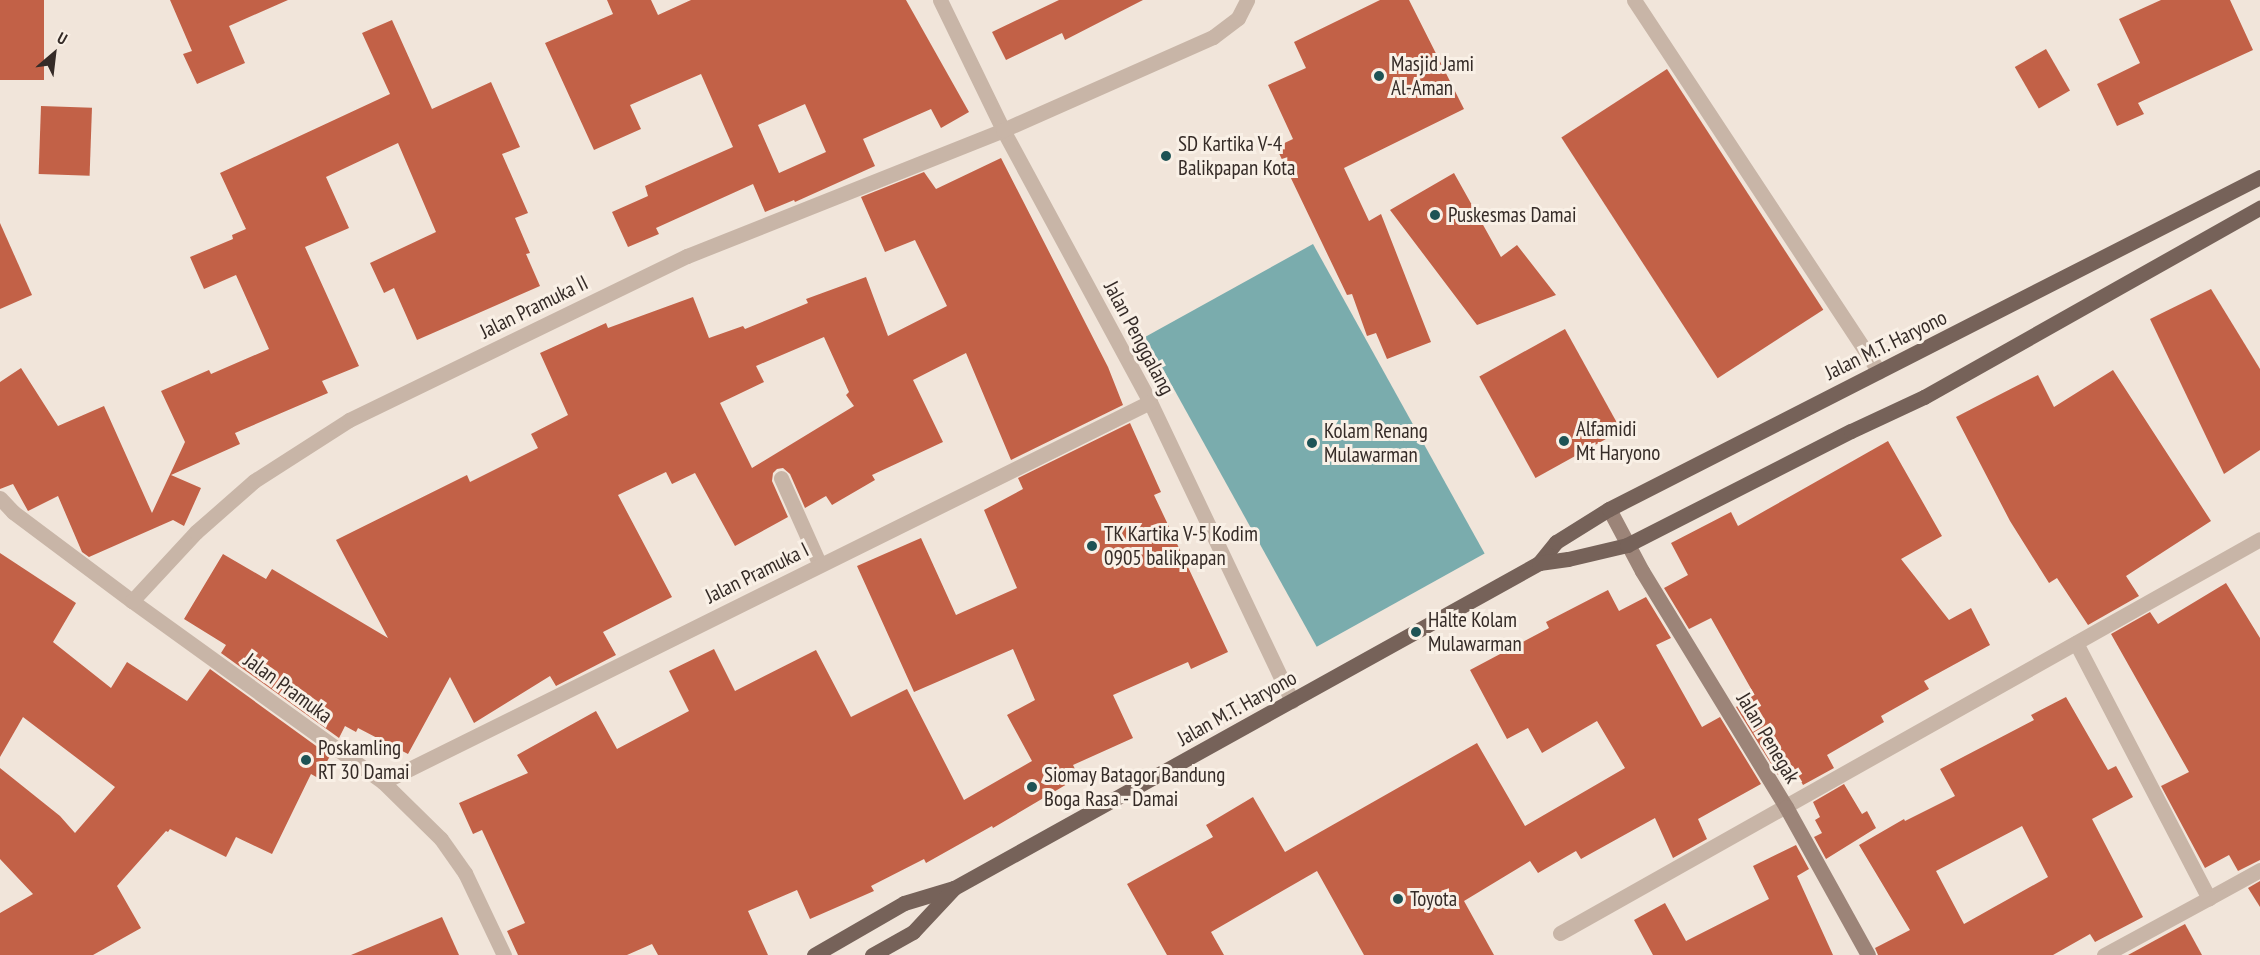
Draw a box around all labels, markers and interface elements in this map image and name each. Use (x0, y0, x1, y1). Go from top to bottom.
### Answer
north arrow (24, 24, 84, 84)
text: U (54, 27, 71, 49)
place label: Masjid Jami Al-Aman (1391, 51, 1474, 101)
marker: Masjid Jami Al-Aman (1372, 69, 1386, 83)
place label: SD Kartika V-4 Balikpapan Kota (1178, 131, 1295, 181)
marker: SD Kartika V-4 Balikpapan Kota (1159, 149, 1173, 163)
place label: Puskesmas Damai (1448, 202, 1576, 228)
marker: Puskesmas Damai (1426, 206, 1444, 224)
street label: Jalan Pramuka II (476, 270, 592, 344)
street label: Jalan Penggalang (1098, 277, 1180, 399)
street label: Jalan M.T. Haryono (1820, 304, 1952, 386)
place label: Alfamidi Mt Haryono (1576, 416, 1660, 466)
place label: Kolam Renang Mulawarman (1324, 418, 1428, 468)
marker: Alfamidi Mt Haryono (1557, 434, 1571, 448)
marker: Kolam Renang Mulawarman (1305, 436, 1319, 450)
place label: TK Kartika V-5 Kodim 0905 balikpapan (1104, 521, 1259, 571)
street label: Jalan Pramuka I (701, 537, 813, 609)
marker: TK Kartika V-5 Kodim 0905 balikpapan (1085, 539, 1099, 553)
place label: Halte Kolam Mulawarman (1428, 607, 1522, 657)
marker: Halte Kolam Mulawarman (1409, 625, 1423, 639)
street label: Jalan Pramuka (239, 648, 337, 728)
street label: Jalan M.T. Haryono (1172, 665, 1302, 751)
street label: Jalan Penegak (1731, 688, 1805, 788)
place label: Poskamling RT 30 Damai (318, 735, 410, 785)
marker: Poskamling RT 30 Damai (299, 753, 313, 767)
place label: Siomay Batagor Bandung Boga Rasa - Damai (1044, 762, 1226, 812)
marker: Siomay Batagor Bandung Boga Rasa - Damai (1025, 780, 1039, 794)
place label: Toyota (1410, 886, 1457, 912)
marker: Toyota (1391, 892, 1405, 906)

